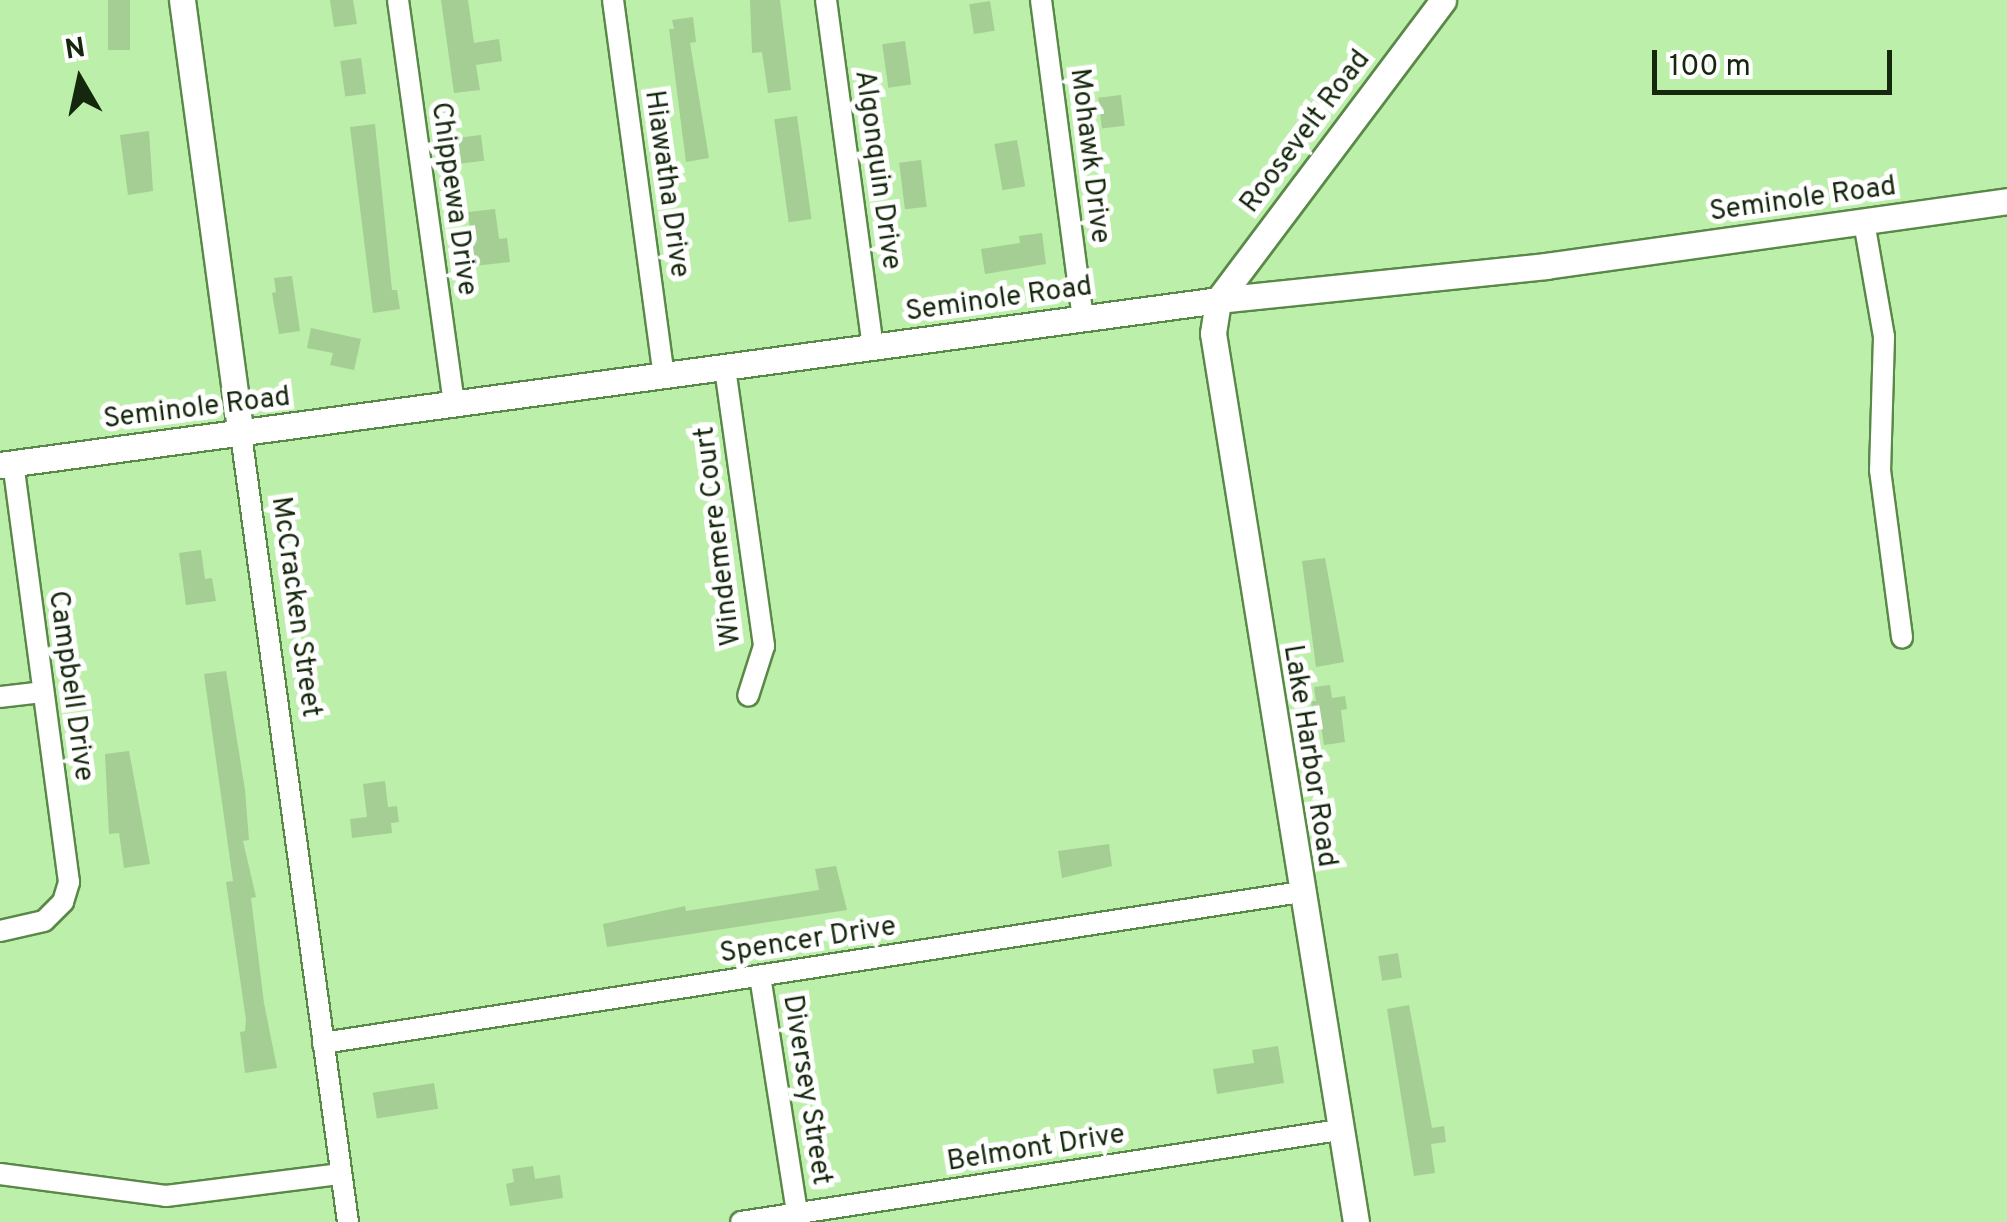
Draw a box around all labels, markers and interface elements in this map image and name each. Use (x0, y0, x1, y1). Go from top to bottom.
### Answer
north arrow (30, 30, 130, 130)
scale bar (1657, 30, 1897, 92)
text: N (63, 31, 88, 70)
street label: Roosevelt Road (1234, 44, 1378, 220)
text: 100 m (1669, 49, 1751, 86)
street label: Mohawk Drive (1062, 66, 1116, 246)
street label: Algonquin Drive (846, 68, 908, 272)
street label: Hiawatha Drive (636, 88, 696, 280)
street label: Chippewa Drive (423, 100, 483, 298)
street label: Seminole Road (1708, 170, 1898, 230)
street label: Seminole Road (904, 270, 1094, 330)
street label: Seminole Road (102, 381, 292, 437)
street label: Windemere Court (689, 424, 749, 648)
street label: McCracken Street (263, 495, 327, 719)
street label: Campbell Drive (40, 589, 100, 783)
street label: Lake Harbor Road (1275, 642, 1343, 870)
street label: Spencer Drive (717, 910, 899, 972)
street label: Diversey Street (774, 992, 838, 1188)
street label: Belmont Drive (945, 1118, 1127, 1180)

